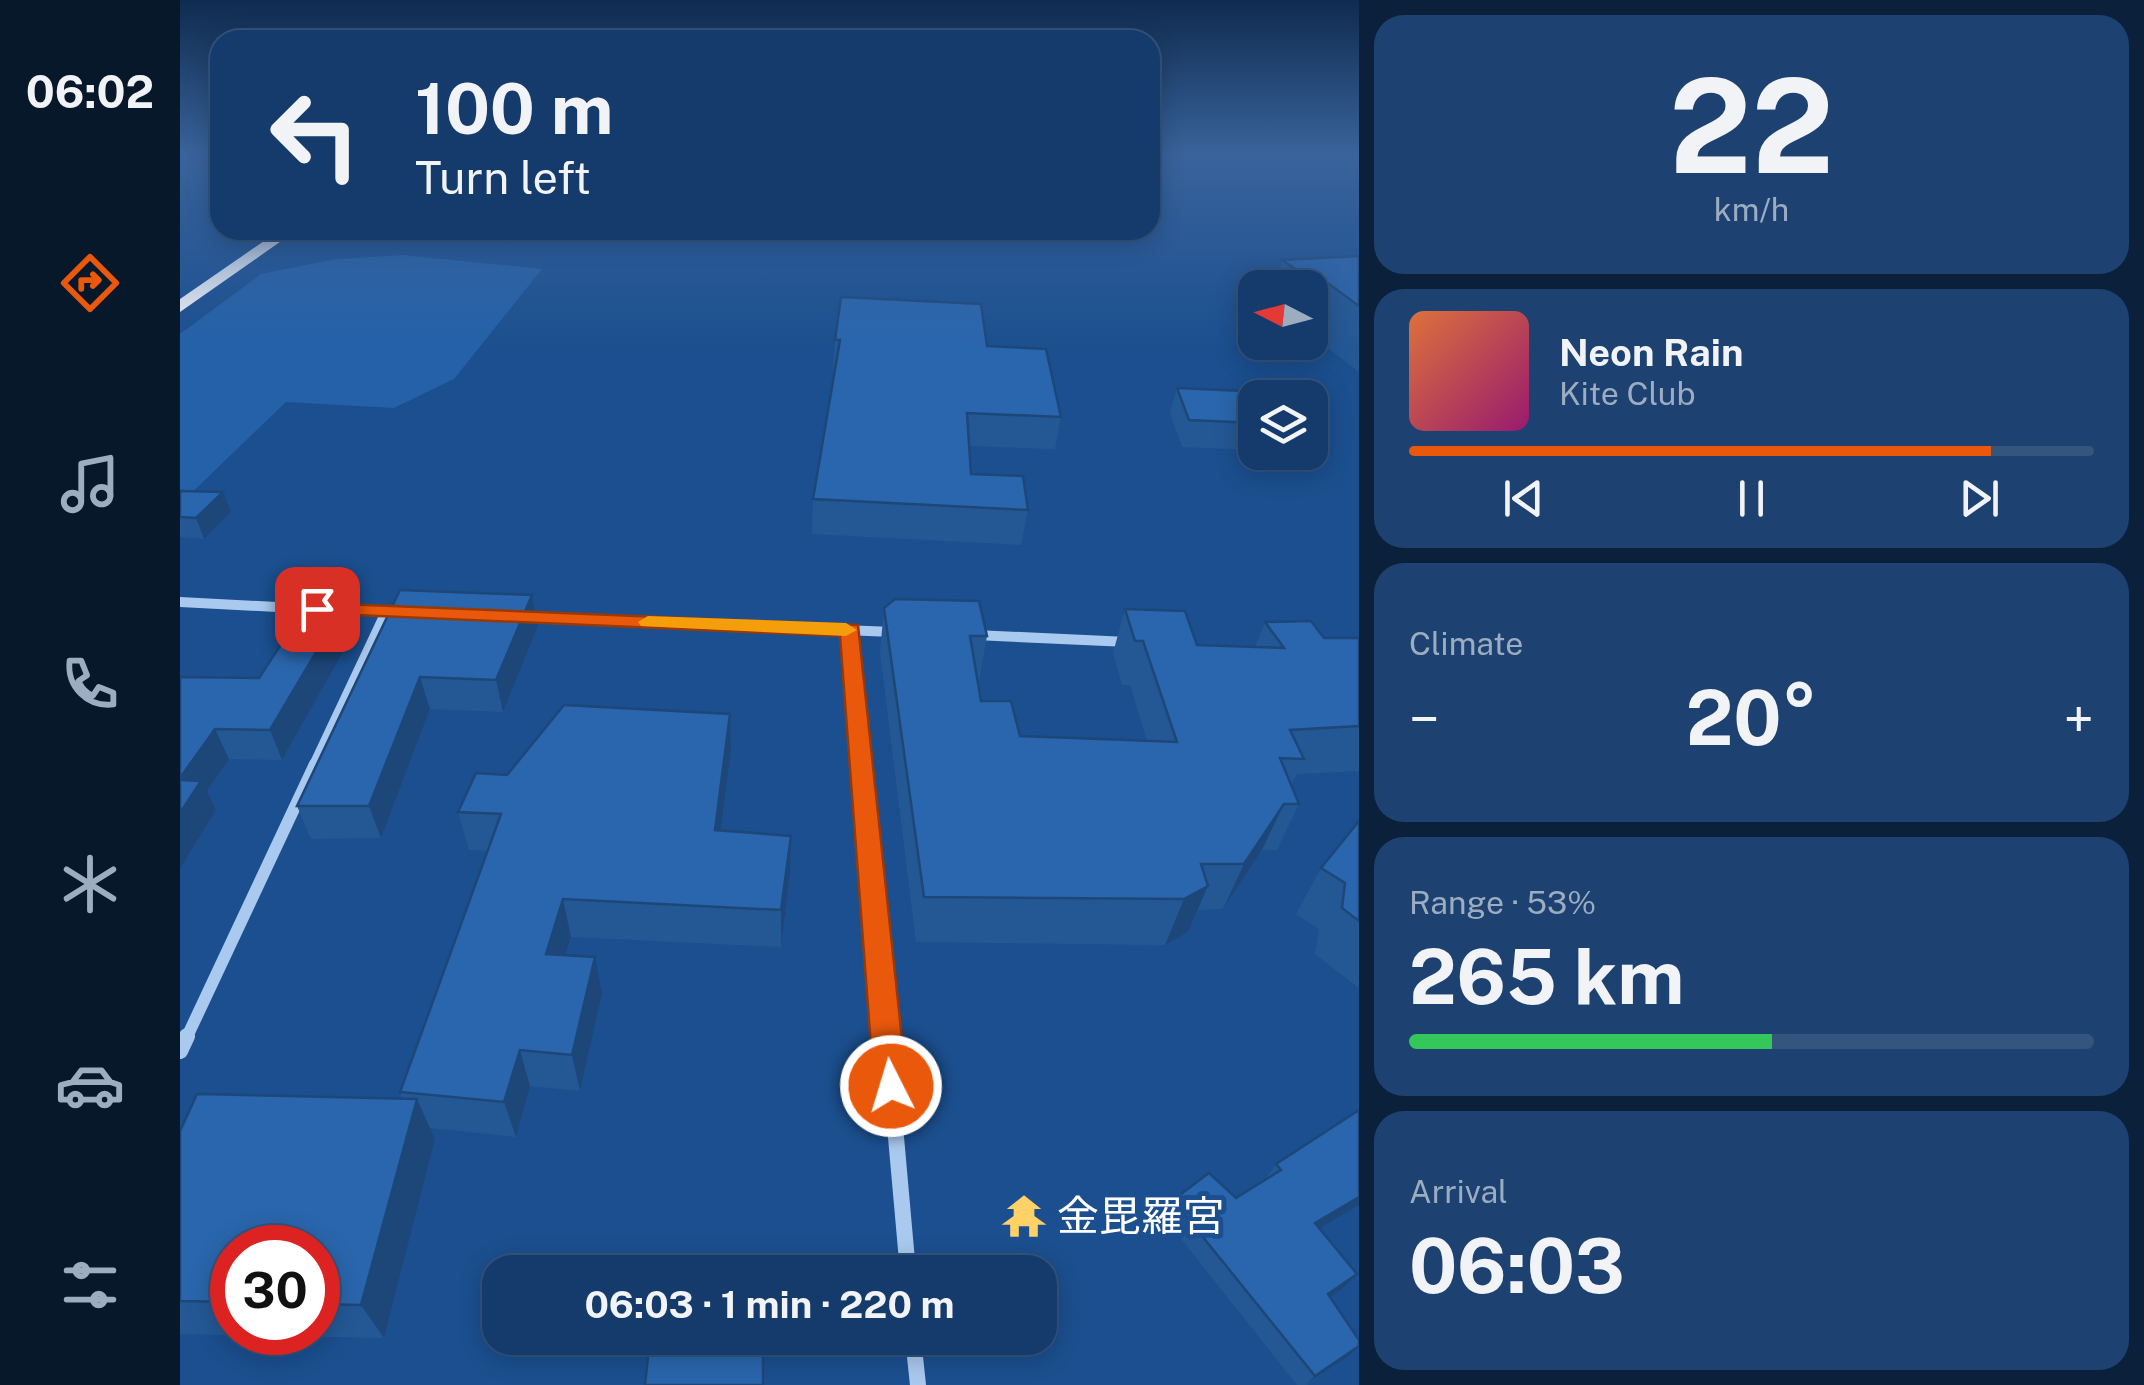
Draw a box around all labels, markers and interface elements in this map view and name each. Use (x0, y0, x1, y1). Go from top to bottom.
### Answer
text: 22 (1669, 50, 1834, 202)
text: 06:02 (26, 65, 154, 118)
text: 100 m (415, 67, 613, 150)
icon: left (250, 70, 380, 200)
text: Turn left (415, 151, 591, 204)
text: km/h (1714, 191, 1789, 228)
icon: directions (55, 248, 125, 318)
north arrow (1238, 270, 1328, 360)
map controls (1238, 270, 1328, 470)
text: Neon Rain (1559, 330, 1743, 375)
text: Kite Club (1559, 375, 1696, 412)
button: layers (1238, 380, 1328, 470)
icon: music (55, 449, 125, 519)
icon: previous (1496, 471, 1551, 526)
icon: pause (1724, 471, 1779, 526)
icon: next (1952, 471, 2007, 526)
pin (275, 567, 360, 652)
icon: arrive (290, 582, 345, 637)
text: Climate (1409, 625, 1523, 662)
icon: phone (55, 649, 125, 719)
text: 20° (1686, 674, 1817, 762)
text: − (1409, 687, 1440, 751)
text: + (2063, 687, 2094, 751)
icon: climate (55, 849, 125, 919)
text: Range · 53% (1409, 884, 1596, 921)
text: 265 km (1409, 933, 1684, 1021)
position arrow (839, 1034, 943, 1138)
icon: car (55, 1050, 125, 1120)
text: Arrival (1409, 1173, 1508, 1210)
place label: 金毘羅宮 (1057, 1191, 1225, 1240)
temple icon: 金毘羅宮 (1000, 1192, 1048, 1240)
text: 06:03 (1409, 1222, 1625, 1310)
speed limit sign: 30 (210, 1225, 340, 1355)
icon: filters (55, 1250, 125, 1320)
text: 06:03 · 1 min · 220 m (584, 1282, 955, 1327)

